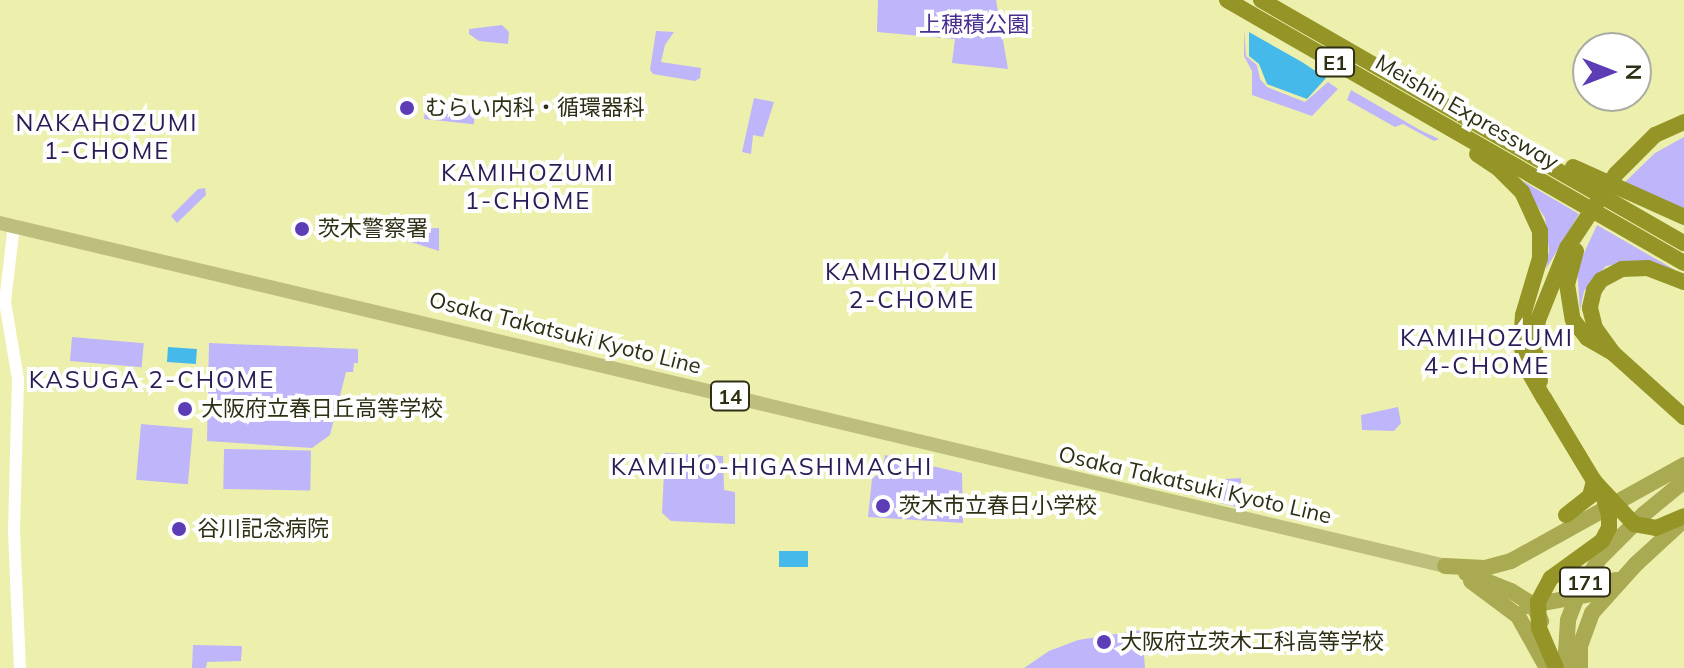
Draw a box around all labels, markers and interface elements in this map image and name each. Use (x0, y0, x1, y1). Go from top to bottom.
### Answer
park label: 上穂積公園 (919, 12, 1029, 38)
north arrow (1572, 32, 1652, 112)
road number: E1 (1315, 46, 1355, 78)
street label: Meishin Expressway (1371, 49, 1563, 175)
text: N (1620, 64, 1648, 80)
place label: むらい内科・循環器科 (425, 95, 645, 121)
marker: むらい内科・循環器科 (396, 97, 418, 119)
district label: NAKAHOZUMI 1-CHOME (16, 109, 198, 165)
district label: KAMIHOZUMI 1-CHOME (441, 159, 615, 215)
place label: 茨木警察署 (318, 216, 428, 242)
marker: 茨木警察署 (293, 220, 311, 238)
district label: KAMIHOZUMI 2-CHOME (825, 258, 999, 314)
street label: Osaka Takatsuki Kyoto Line (426, 286, 704, 380)
district label: KAMIHOZUMI 4-CHOME (1400, 324, 1574, 380)
district label: KASUGA 2-CHOME (29, 366, 275, 394)
road number: 14 (710, 380, 750, 412)
place label: 大阪府立春日丘高等学校 (201, 396, 443, 422)
marker: 大阪府立春日丘高等学校 (176, 400, 194, 418)
street label: Osaka Takatsuki Kyoto Line (1056, 441, 1334, 529)
district label: KAMIHO-HIGASHIMACHI (611, 453, 933, 481)
place label: 茨木市立春日小学校 (899, 493, 1097, 519)
marker: 茨木市立春日小学校 (874, 497, 892, 515)
place label: 谷川記念病院 (197, 516, 329, 542)
marker: 谷川記念病院 (168, 518, 190, 540)
road number: 171 (1559, 566, 1611, 598)
place label: 大阪府立茨木工科高等学校 (1120, 629, 1384, 655)
marker: 大阪府立茨木工科高等学校 (1095, 633, 1113, 651)

